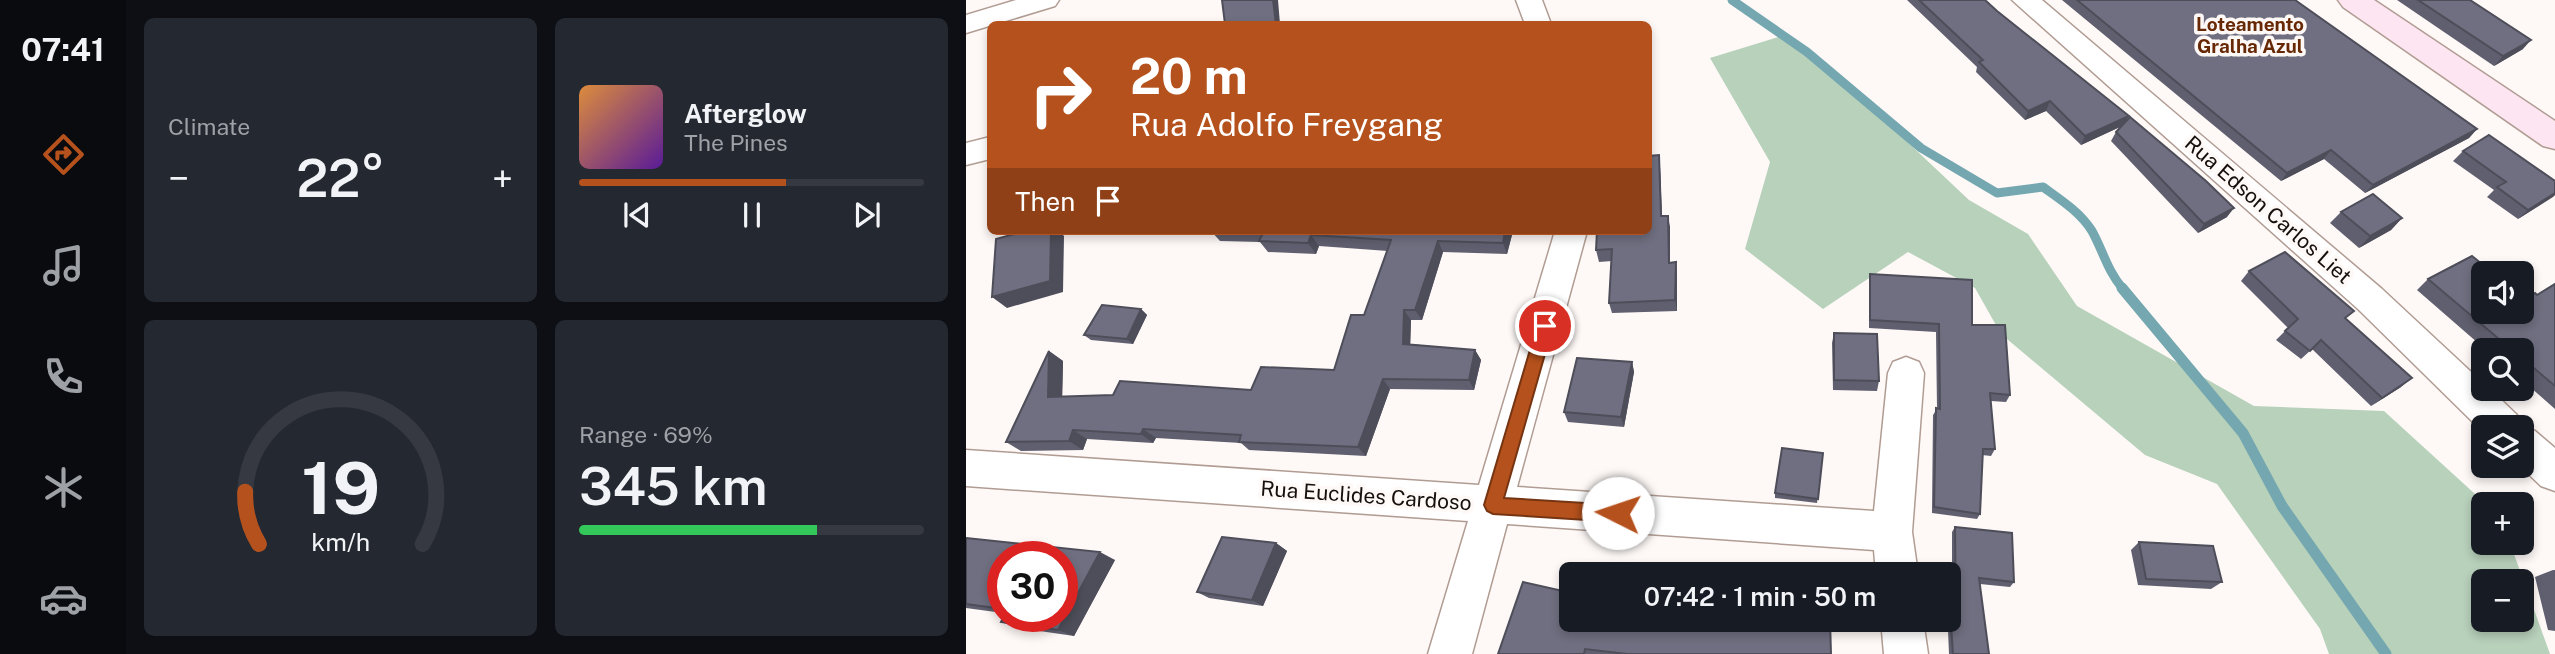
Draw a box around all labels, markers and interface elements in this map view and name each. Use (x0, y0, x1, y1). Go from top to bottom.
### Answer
district label: Loteamento Gralha Azul (2196, 13, 2304, 57)
text: 07:41 (21, 31, 105, 68)
text: 20 m (1130, 47, 1248, 105)
icon: right (1015, 49, 1106, 140)
text: Afterglow (684, 98, 807, 129)
text: Rua Adolfo Freygang (1130, 106, 1443, 143)
text: Climate (168, 113, 250, 140)
text: The Pines (684, 129, 788, 156)
icon: directions (39, 130, 88, 179)
street label: Rua Edson Carlos Liet (2180, 131, 2357, 289)
text: 22° (296, 148, 385, 209)
text: − (168, 156, 189, 201)
text: + (492, 156, 513, 201)
icon: arrive (1089, 182, 1127, 220)
text: Then (1015, 186, 1075, 217)
icon: previous (618, 196, 656, 234)
icon: pause (733, 196, 771, 234)
icon: next (848, 196, 886, 234)
icon: music (39, 241, 88, 290)
map controls (2471, 261, 2534, 632)
button: sound (2471, 261, 2534, 324)
pin (1515, 296, 1575, 356)
icon: arrive (1526, 307, 1564, 345)
button: search (2471, 338, 2534, 401)
icon: phone (39, 352, 88, 401)
button: layers (2471, 415, 2534, 478)
text: Range · 69% (579, 421, 713, 448)
text: 19 (301, 445, 380, 530)
text: 345 km (579, 456, 768, 517)
icon: climate (39, 463, 88, 512)
street label: Rua Euclides Cardoso (1260, 476, 1472, 515)
position arrow (1581, 476, 1655, 550)
button: + (2471, 492, 2534, 555)
text: km/h (311, 527, 370, 557)
speed limit sign: 30 (987, 541, 1078, 632)
button: − (2471, 569, 2534, 632)
icon: car (39, 574, 88, 623)
text: 07:42 · 1 min · 50 m (1644, 581, 1876, 612)

